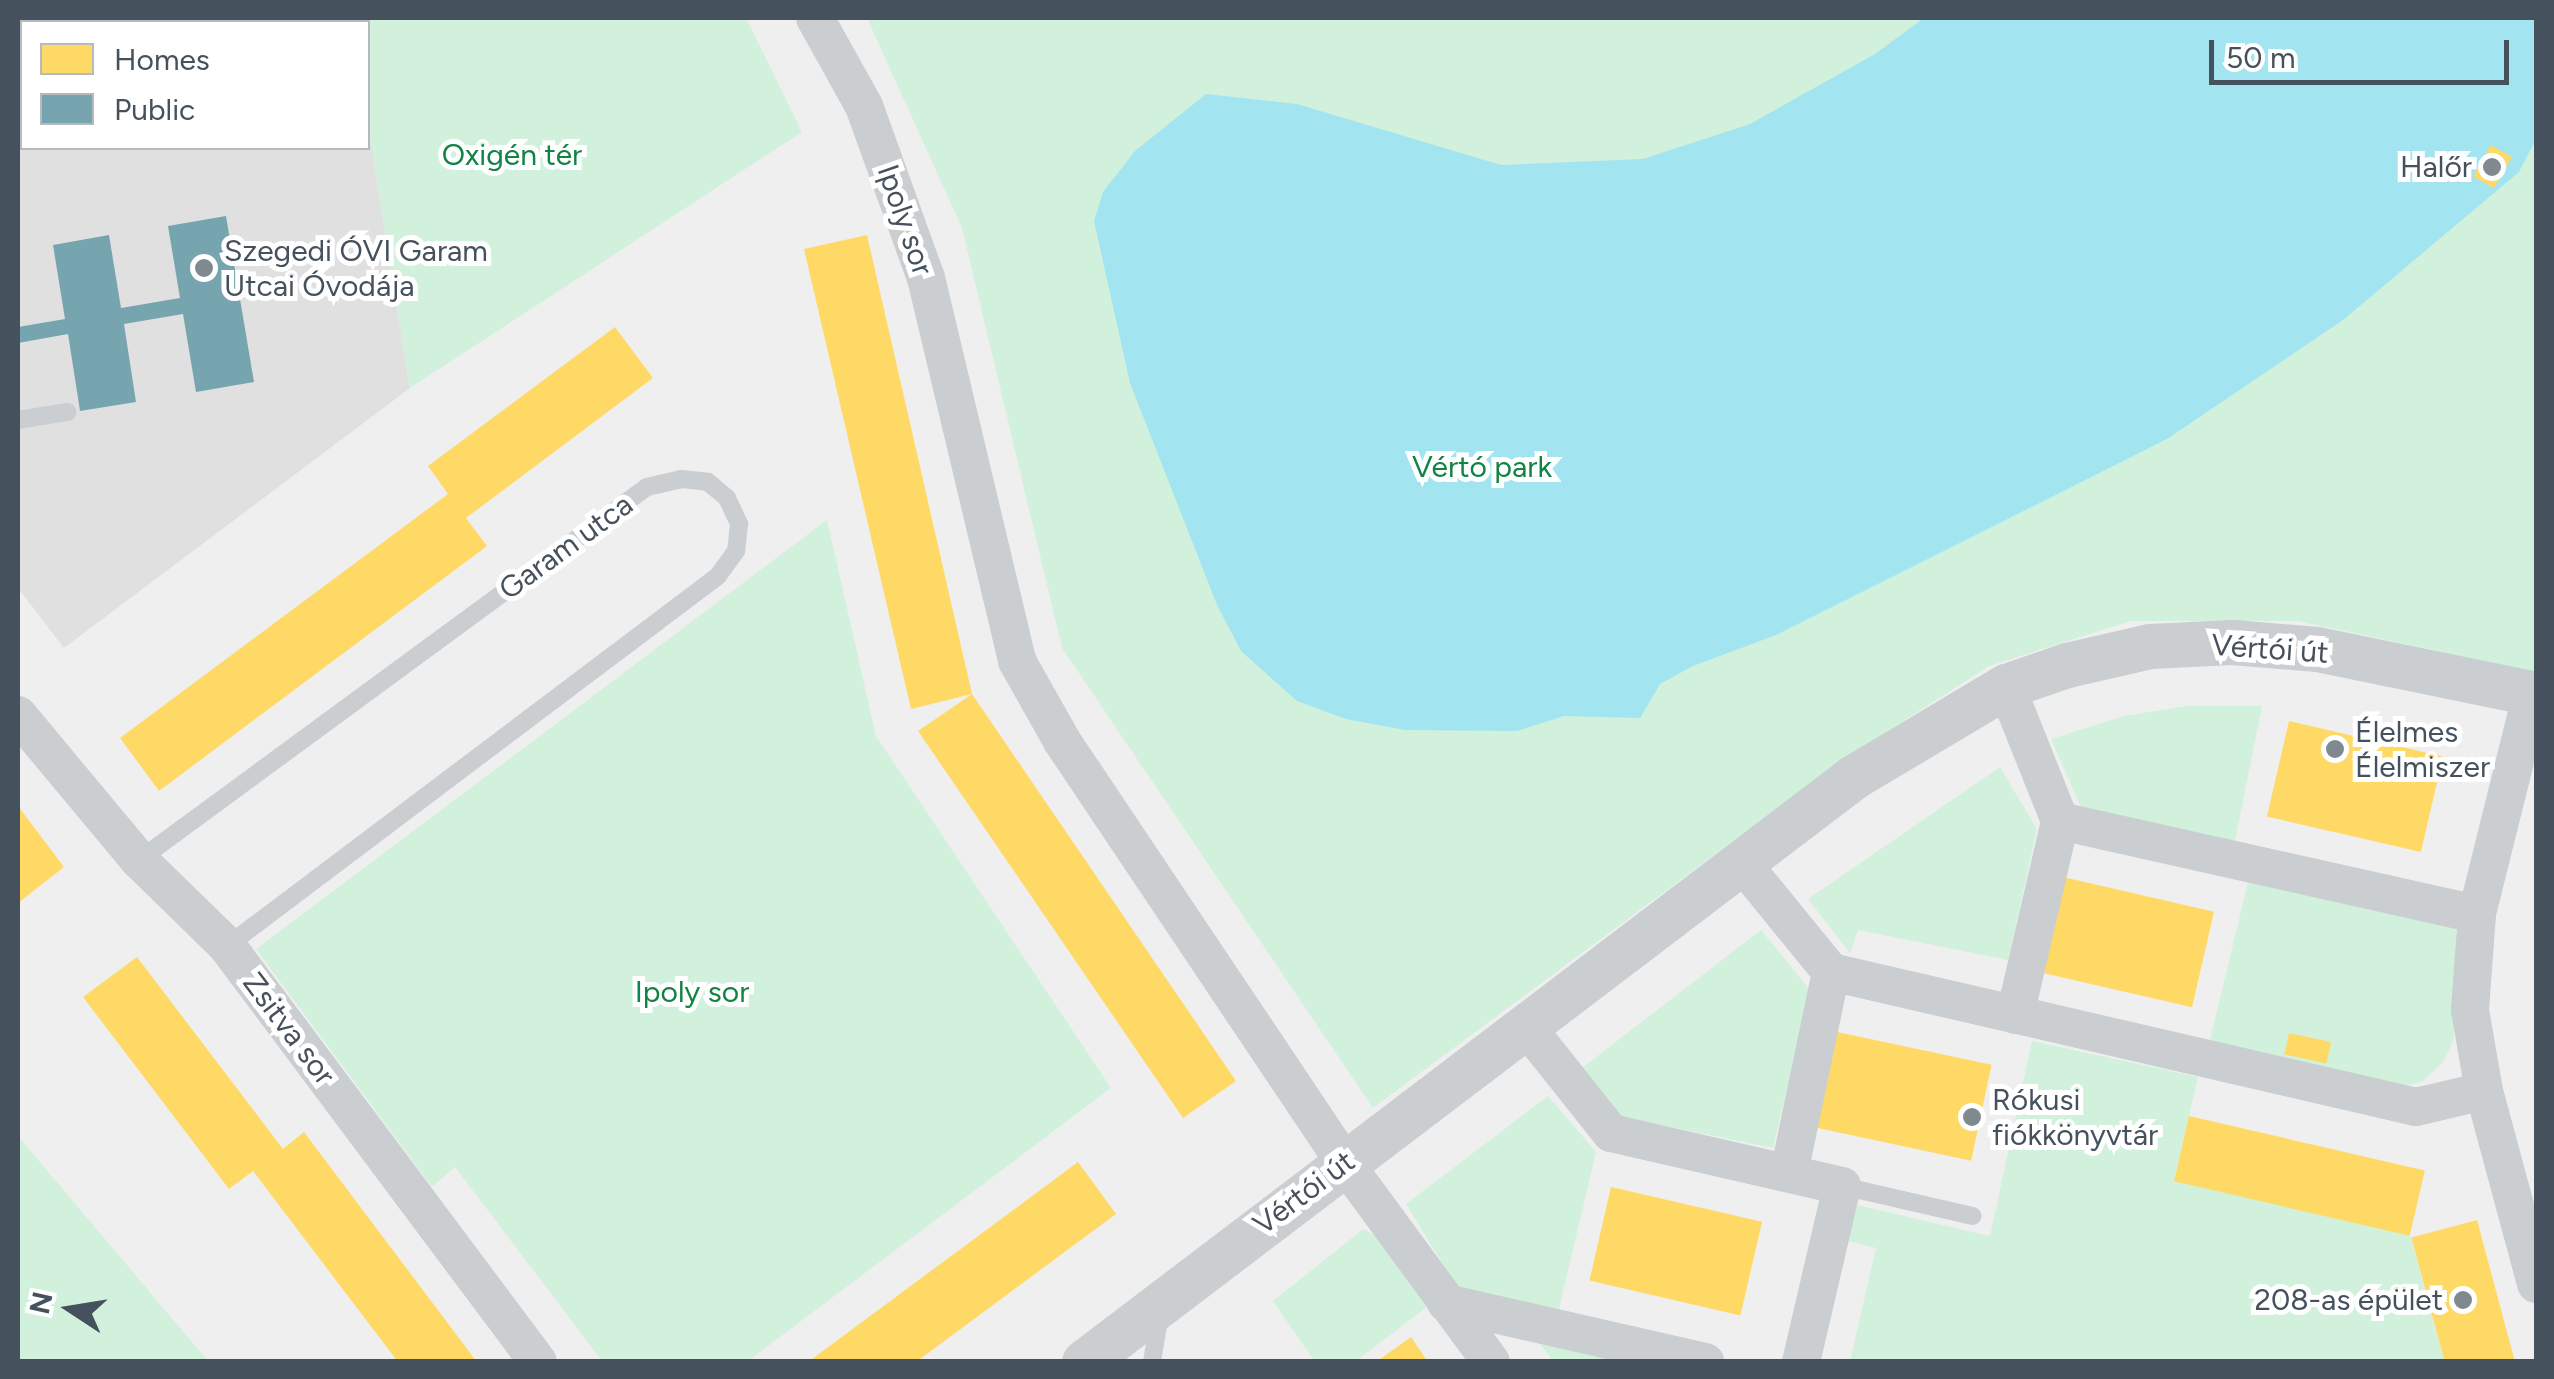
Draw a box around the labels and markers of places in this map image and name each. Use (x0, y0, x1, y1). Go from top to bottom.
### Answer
place label: Halőr (2400, 149, 2472, 185)
marker: Halőr (2481, 156, 2503, 178)
place label: Szegedi ÓVI Garam Utcai Óvodája (224, 233, 488, 304)
marker: Szegedi ÓVI Garam Utcai Óvodája (193, 257, 215, 279)
place label: Élelmes Élelmiszer (2355, 714, 2490, 784)
marker: Élelmes Élelmiszer (2324, 738, 2346, 760)
place label: Rókusi fiókkönyvtár (1992, 1082, 2158, 1152)
marker: Rókusi fiókkönyvtár (1961, 1106, 1983, 1128)
place label: 208-as épület (2254, 1282, 2443, 1318)
marker: 208-as épület (2452, 1289, 2474, 1311)

